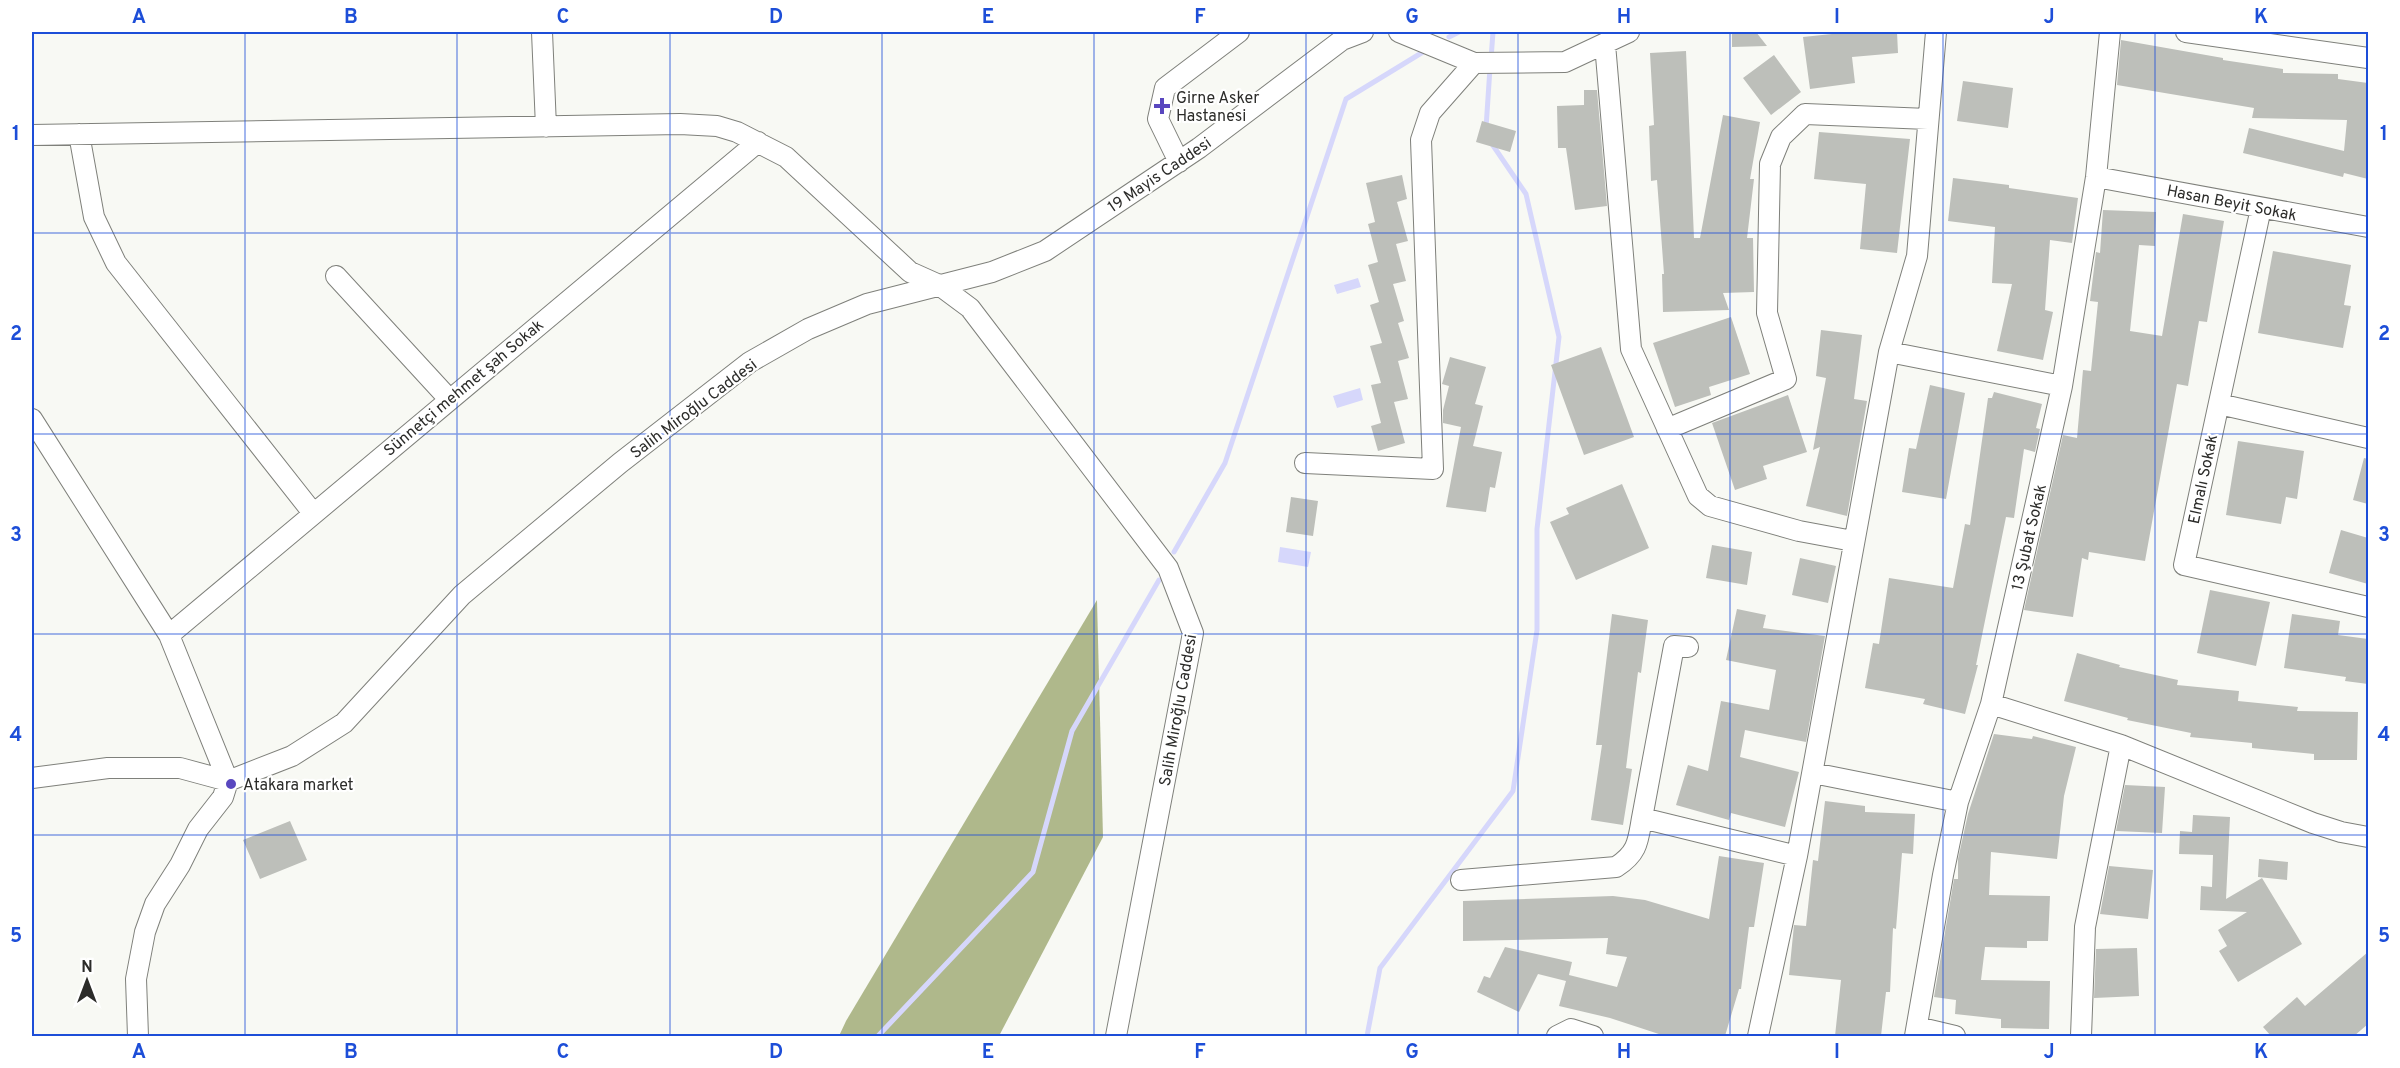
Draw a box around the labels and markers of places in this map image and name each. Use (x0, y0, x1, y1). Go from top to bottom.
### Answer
place label: Girne Asker Hastanesi (1176, 89, 1260, 127)
marker: Girne Asker Hastanesi (1153, 97, 1171, 115)
place label: Atakara market (243, 776, 354, 796)
marker: Atakara market (224, 777, 238, 791)

